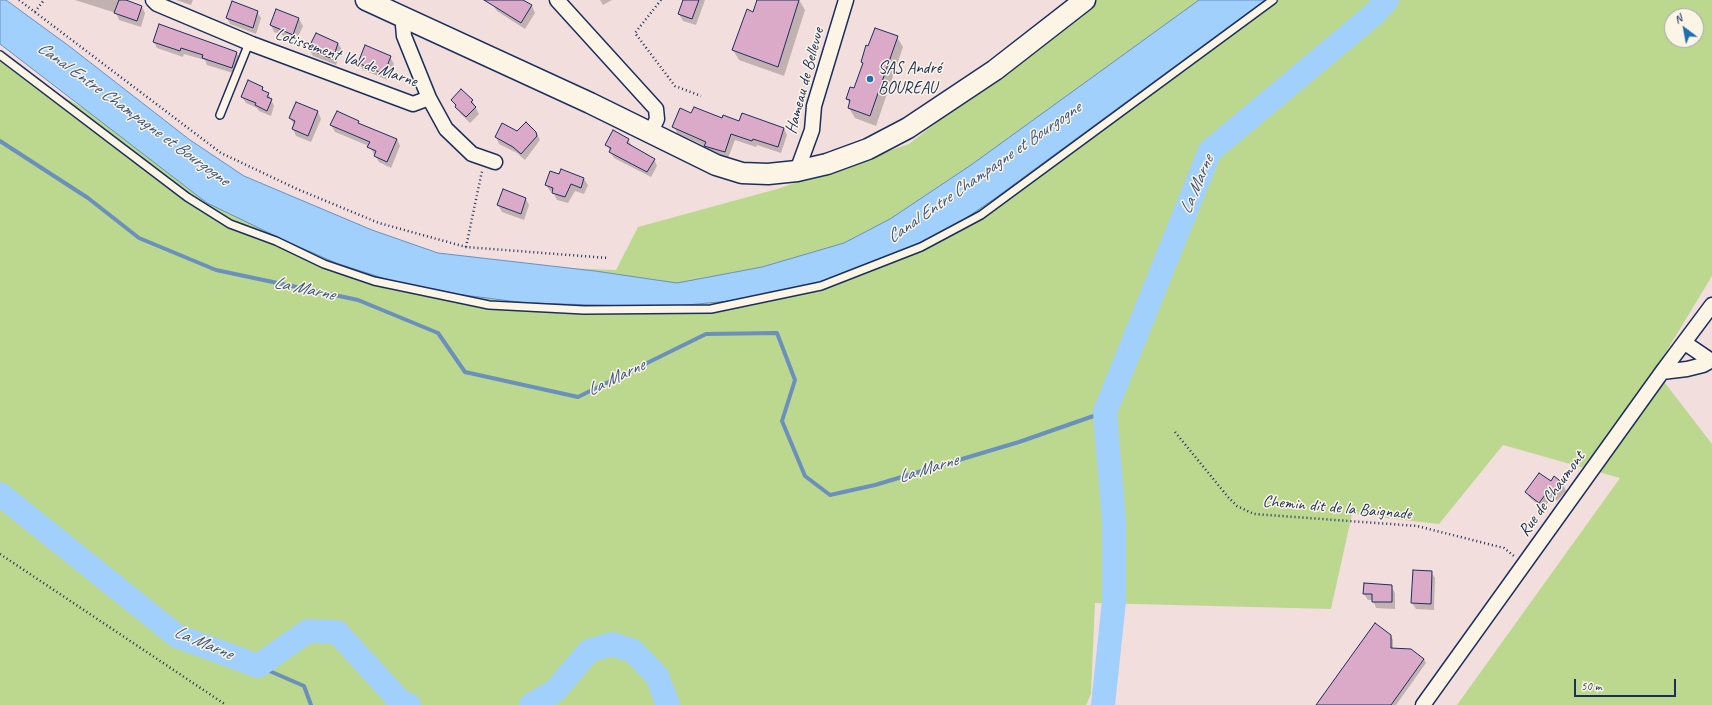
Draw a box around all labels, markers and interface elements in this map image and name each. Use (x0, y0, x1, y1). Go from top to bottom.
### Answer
north arrow (1664, 8, 1704, 48)
text: N (1672, 11, 1685, 26)
street label: Lotissement Val de Marne (272, 24, 420, 92)
street label: Hameau de Bellevue (781, 26, 829, 136)
water label: Canal Entre Champagne et Bourgogne (33, 37, 233, 191)
place label: SAS André BOUREAU (878, 59, 941, 99)
marker: SAS André BOUREAU (865, 74, 875, 84)
water label: Canal Entre Champagne et Bourgogne (883, 98, 1085, 248)
water label: La Marne (1175, 153, 1219, 217)
water label: La Marne (272, 272, 336, 306)
water label: La Marne (584, 355, 648, 401)
street label: Rue de Chaumont (1514, 447, 1590, 541)
water label: La Marne (896, 450, 960, 488)
street label: Chemin dit de la Baignade (1262, 491, 1412, 525)
water label: La Marne (171, 621, 235, 665)
scale bar (1576, 671, 1678, 697)
text: 50 m (1581, 678, 1601, 694)

